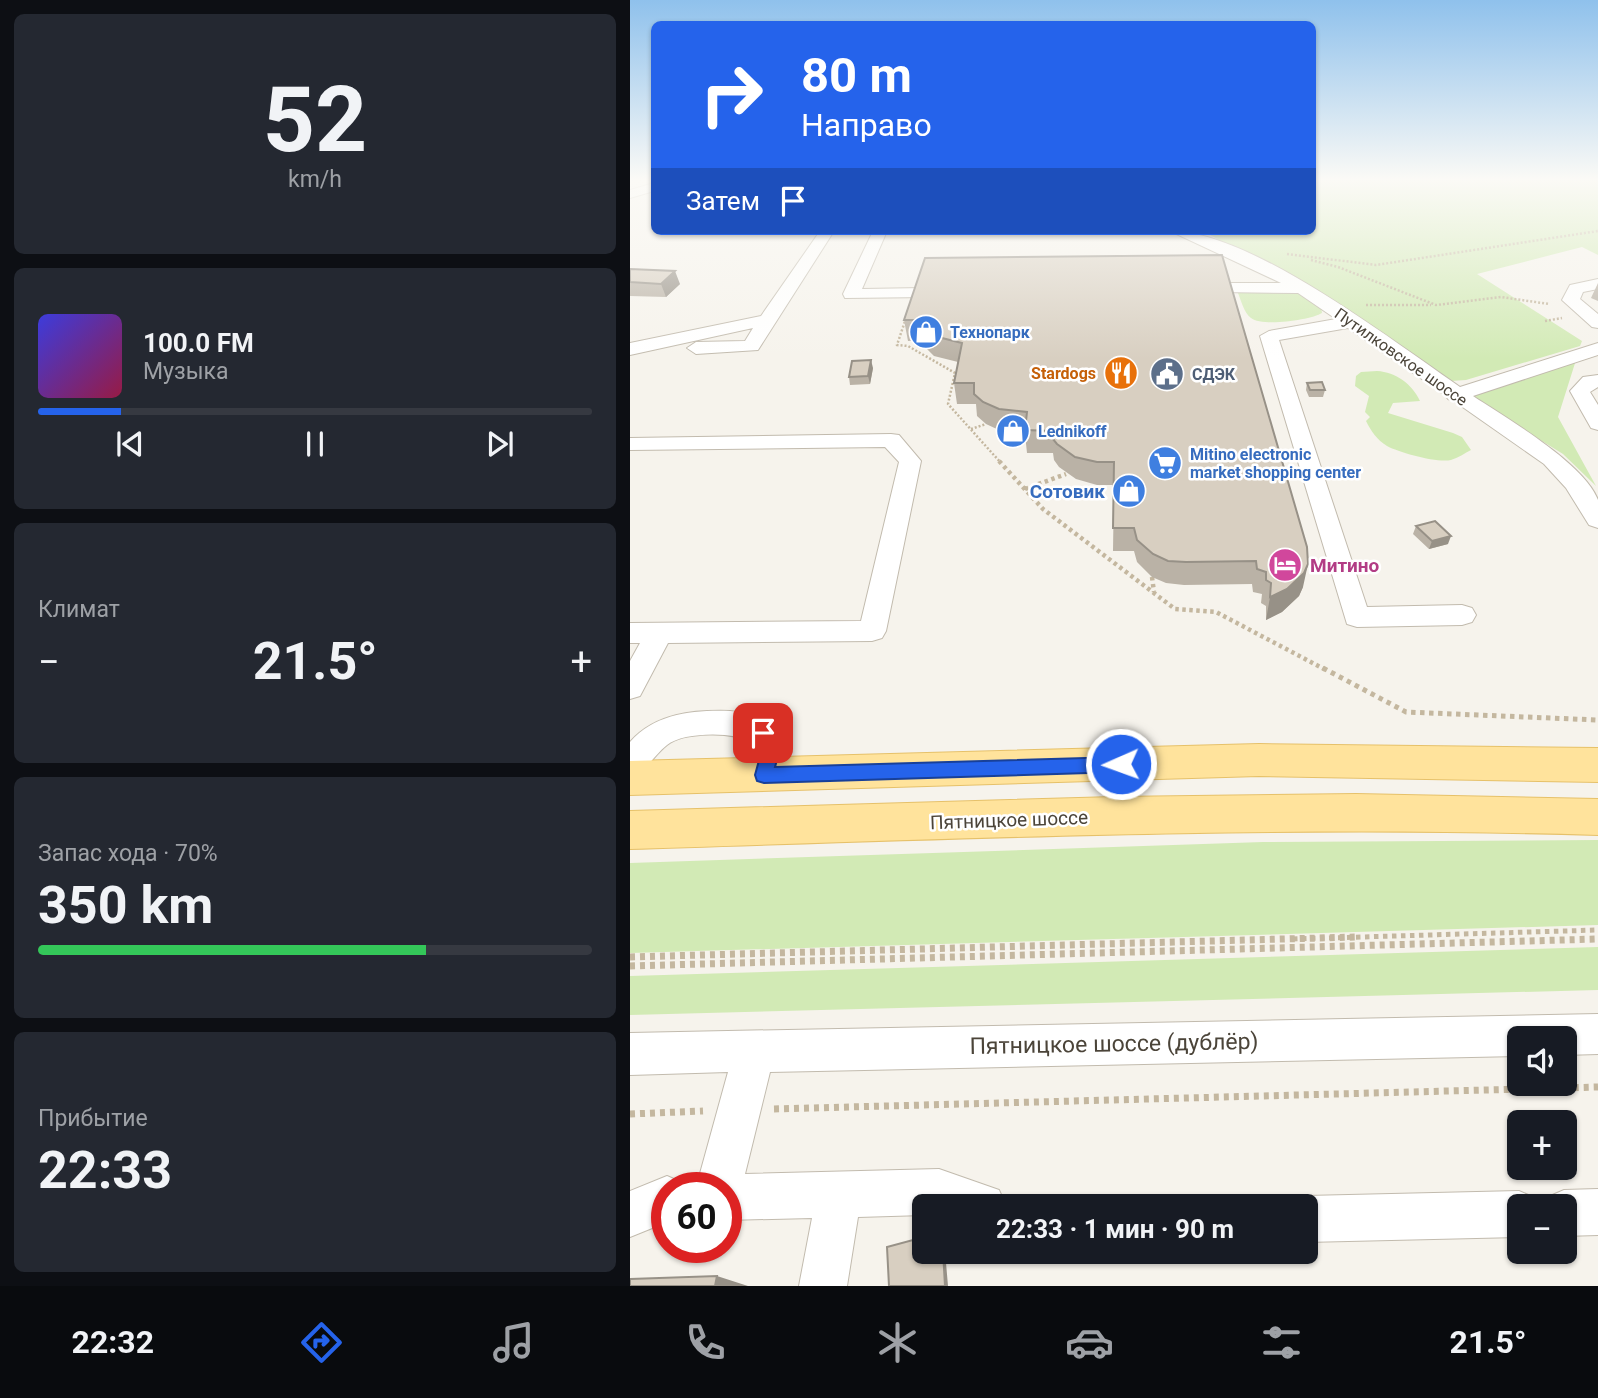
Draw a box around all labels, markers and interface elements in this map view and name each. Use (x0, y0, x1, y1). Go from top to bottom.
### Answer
text: 80 m (801, 47, 912, 104)
icon: right (686, 49, 777, 140)
text: 52 (263, 67, 367, 173)
text: Направо (801, 106, 932, 144)
text: km/h (288, 166, 342, 193)
icon: arrive (774, 182, 812, 220)
text: Затем (686, 186, 760, 216)
street label: Путилковское шоссе (1331, 304, 1471, 410)
shop icon: Технопарк (907, 313, 945, 351)
place label: Технопарк (950, 323, 1031, 342)
text: 100.0 FM (143, 328, 254, 358)
restaurant icon: Stardogs (1102, 354, 1140, 392)
public building icon: СДЭК (1148, 355, 1186, 393)
text: Музыка (143, 358, 228, 385)
place label: Stardogs (1031, 364, 1096, 383)
place label: СДЭК (1192, 365, 1236, 384)
shop icon: Lednikoff (994, 412, 1032, 450)
place label: Lednikoff (1038, 422, 1107, 441)
icon: previous (111, 425, 149, 463)
icon: pause (296, 425, 334, 463)
icon: next (481, 425, 519, 463)
supermarket icon: Mitino electronic market shopping center (1146, 444, 1184, 482)
place label: Mitino electronic market shopping center (1190, 445, 1361, 482)
shop icon: Сотовик (1110, 472, 1148, 510)
place label: Сотовик (1030, 480, 1105, 503)
hotel icon: Митино (1266, 546, 1304, 584)
place label: Митино (1310, 554, 1380, 577)
text: Климат (38, 596, 120, 623)
text: 21.5° (253, 631, 378, 692)
text: − (38, 640, 60, 684)
text: + (570, 640, 592, 684)
pin (733, 703, 793, 763)
icon: arrive (744, 714, 782, 752)
position arrow (1084, 727, 1158, 801)
street label: Пятницкое шоссе (930, 806, 1088, 834)
text: Запас хода · 70% (38, 840, 218, 867)
text: 350 km (38, 875, 213, 936)
map controls (1507, 1026, 1577, 1264)
button: sound (1507, 1026, 1577, 1096)
street label: Пятницкое шоссе (дублёр) (969, 1028, 1259, 1060)
text: Прибытие (38, 1105, 148, 1132)
button: + (1507, 1110, 1577, 1180)
text: 22:33 (38, 1140, 172, 1201)
speed limit sign: 60 (651, 1172, 742, 1263)
button: − (1507, 1194, 1577, 1264)
text: 22:33 · 1 мин · 90 m (996, 1214, 1234, 1244)
icon: directions (297, 1318, 346, 1367)
icon: music (489, 1318, 538, 1367)
icon: phone (681, 1318, 730, 1367)
icon: climate (873, 1318, 922, 1367)
icon: car (1065, 1318, 1114, 1367)
icon: filters (1257, 1318, 1306, 1367)
text: 22:32 (72, 1323, 154, 1361)
text: 21.5° (1450, 1323, 1526, 1361)

